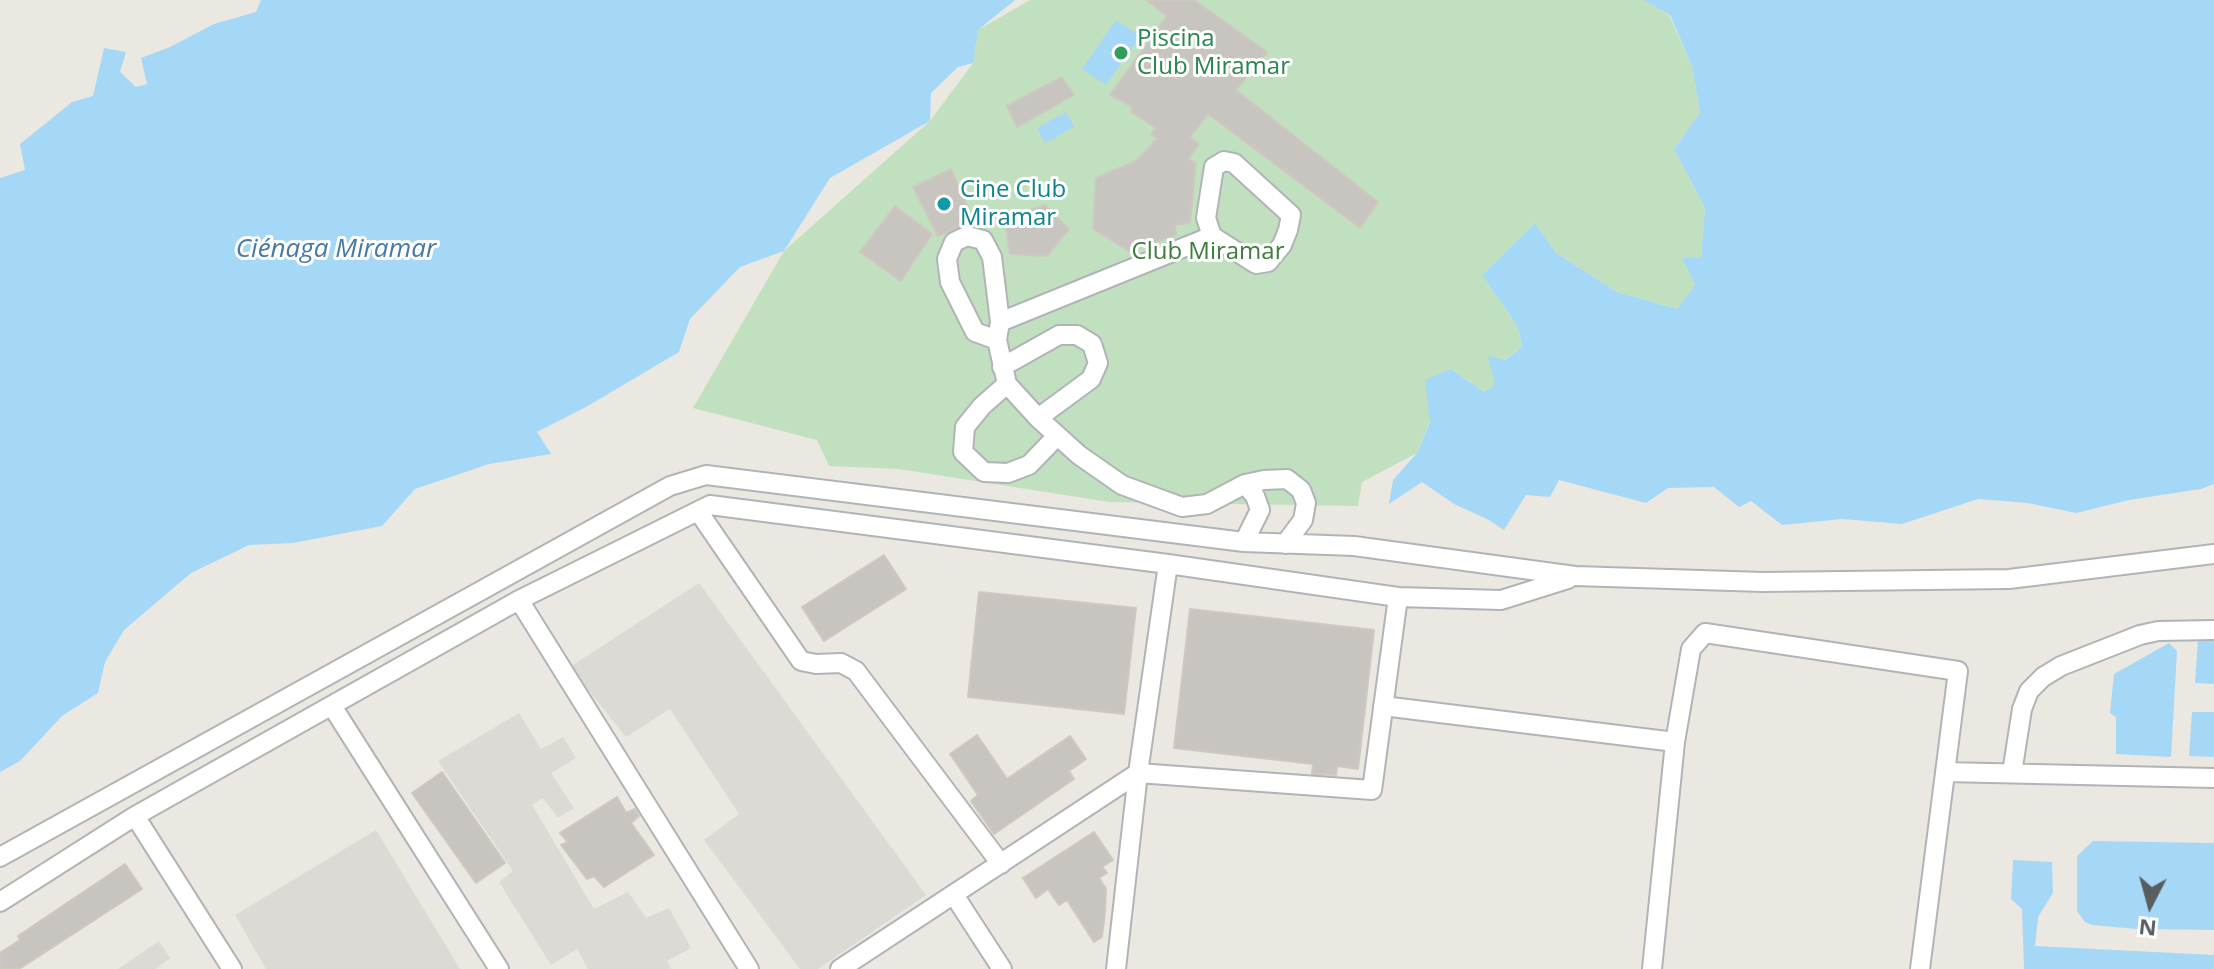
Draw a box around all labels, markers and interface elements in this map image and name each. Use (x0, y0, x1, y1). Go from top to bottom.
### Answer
place label: Piscina Club Miramar (1137, 25, 1290, 81)
marker: Piscina Club Miramar (1112, 44, 1130, 62)
place label: Cine Club Miramar (960, 176, 1066, 232)
marker: Cine Club Miramar (935, 195, 953, 213)
water label: Ciénaga Miramar (236, 234, 436, 266)
park label: Club Miramar (1132, 238, 1284, 266)
north arrow (2110, 865, 2190, 945)
text: N (2137, 913, 2158, 945)

